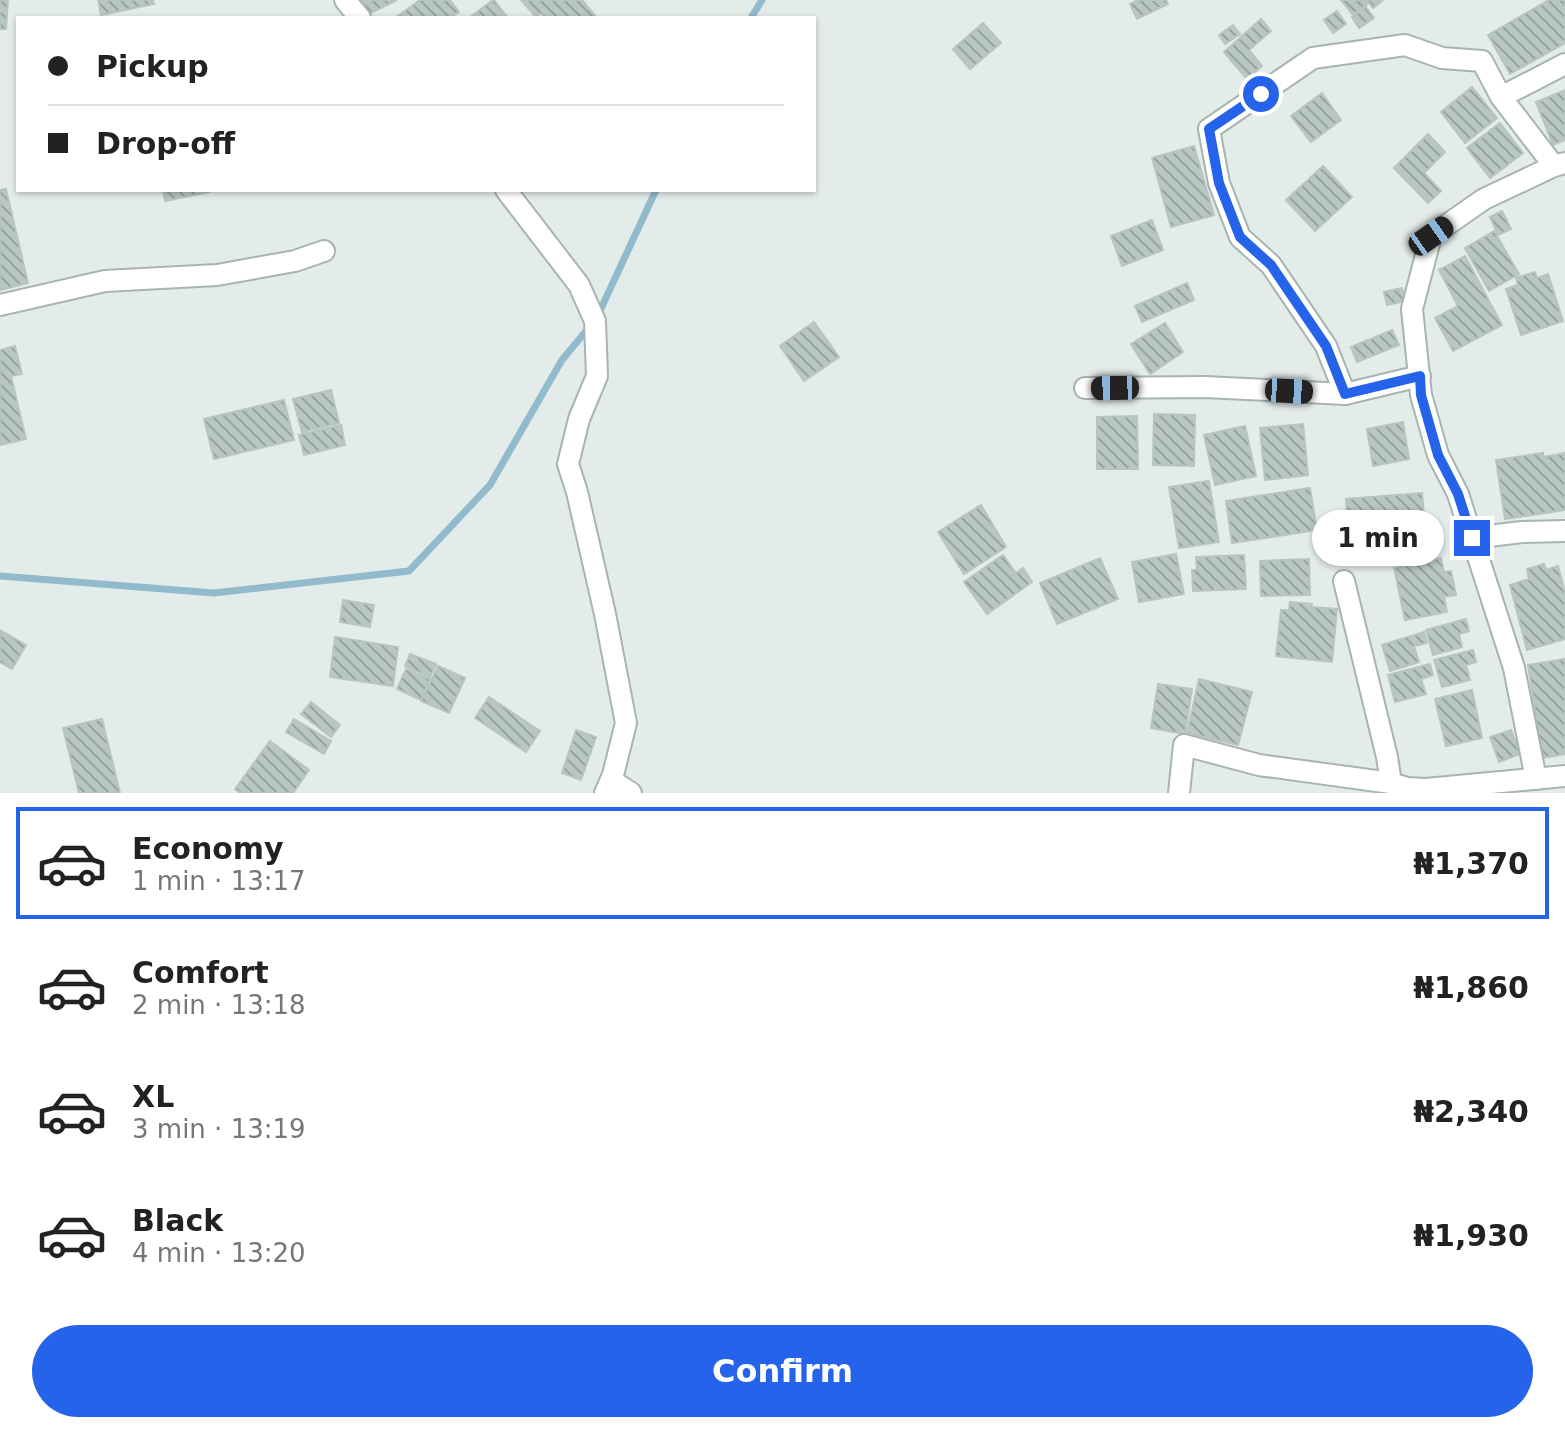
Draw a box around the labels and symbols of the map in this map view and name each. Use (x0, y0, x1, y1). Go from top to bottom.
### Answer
route start (1243, 76, 1279, 112)
car (1404, 212, 1458, 260)
car (1091, 376, 1139, 400)
car (1264, 378, 1314, 404)
callout: 1 min (1312, 510, 1444, 566)
route end (1454, 520, 1490, 556)

